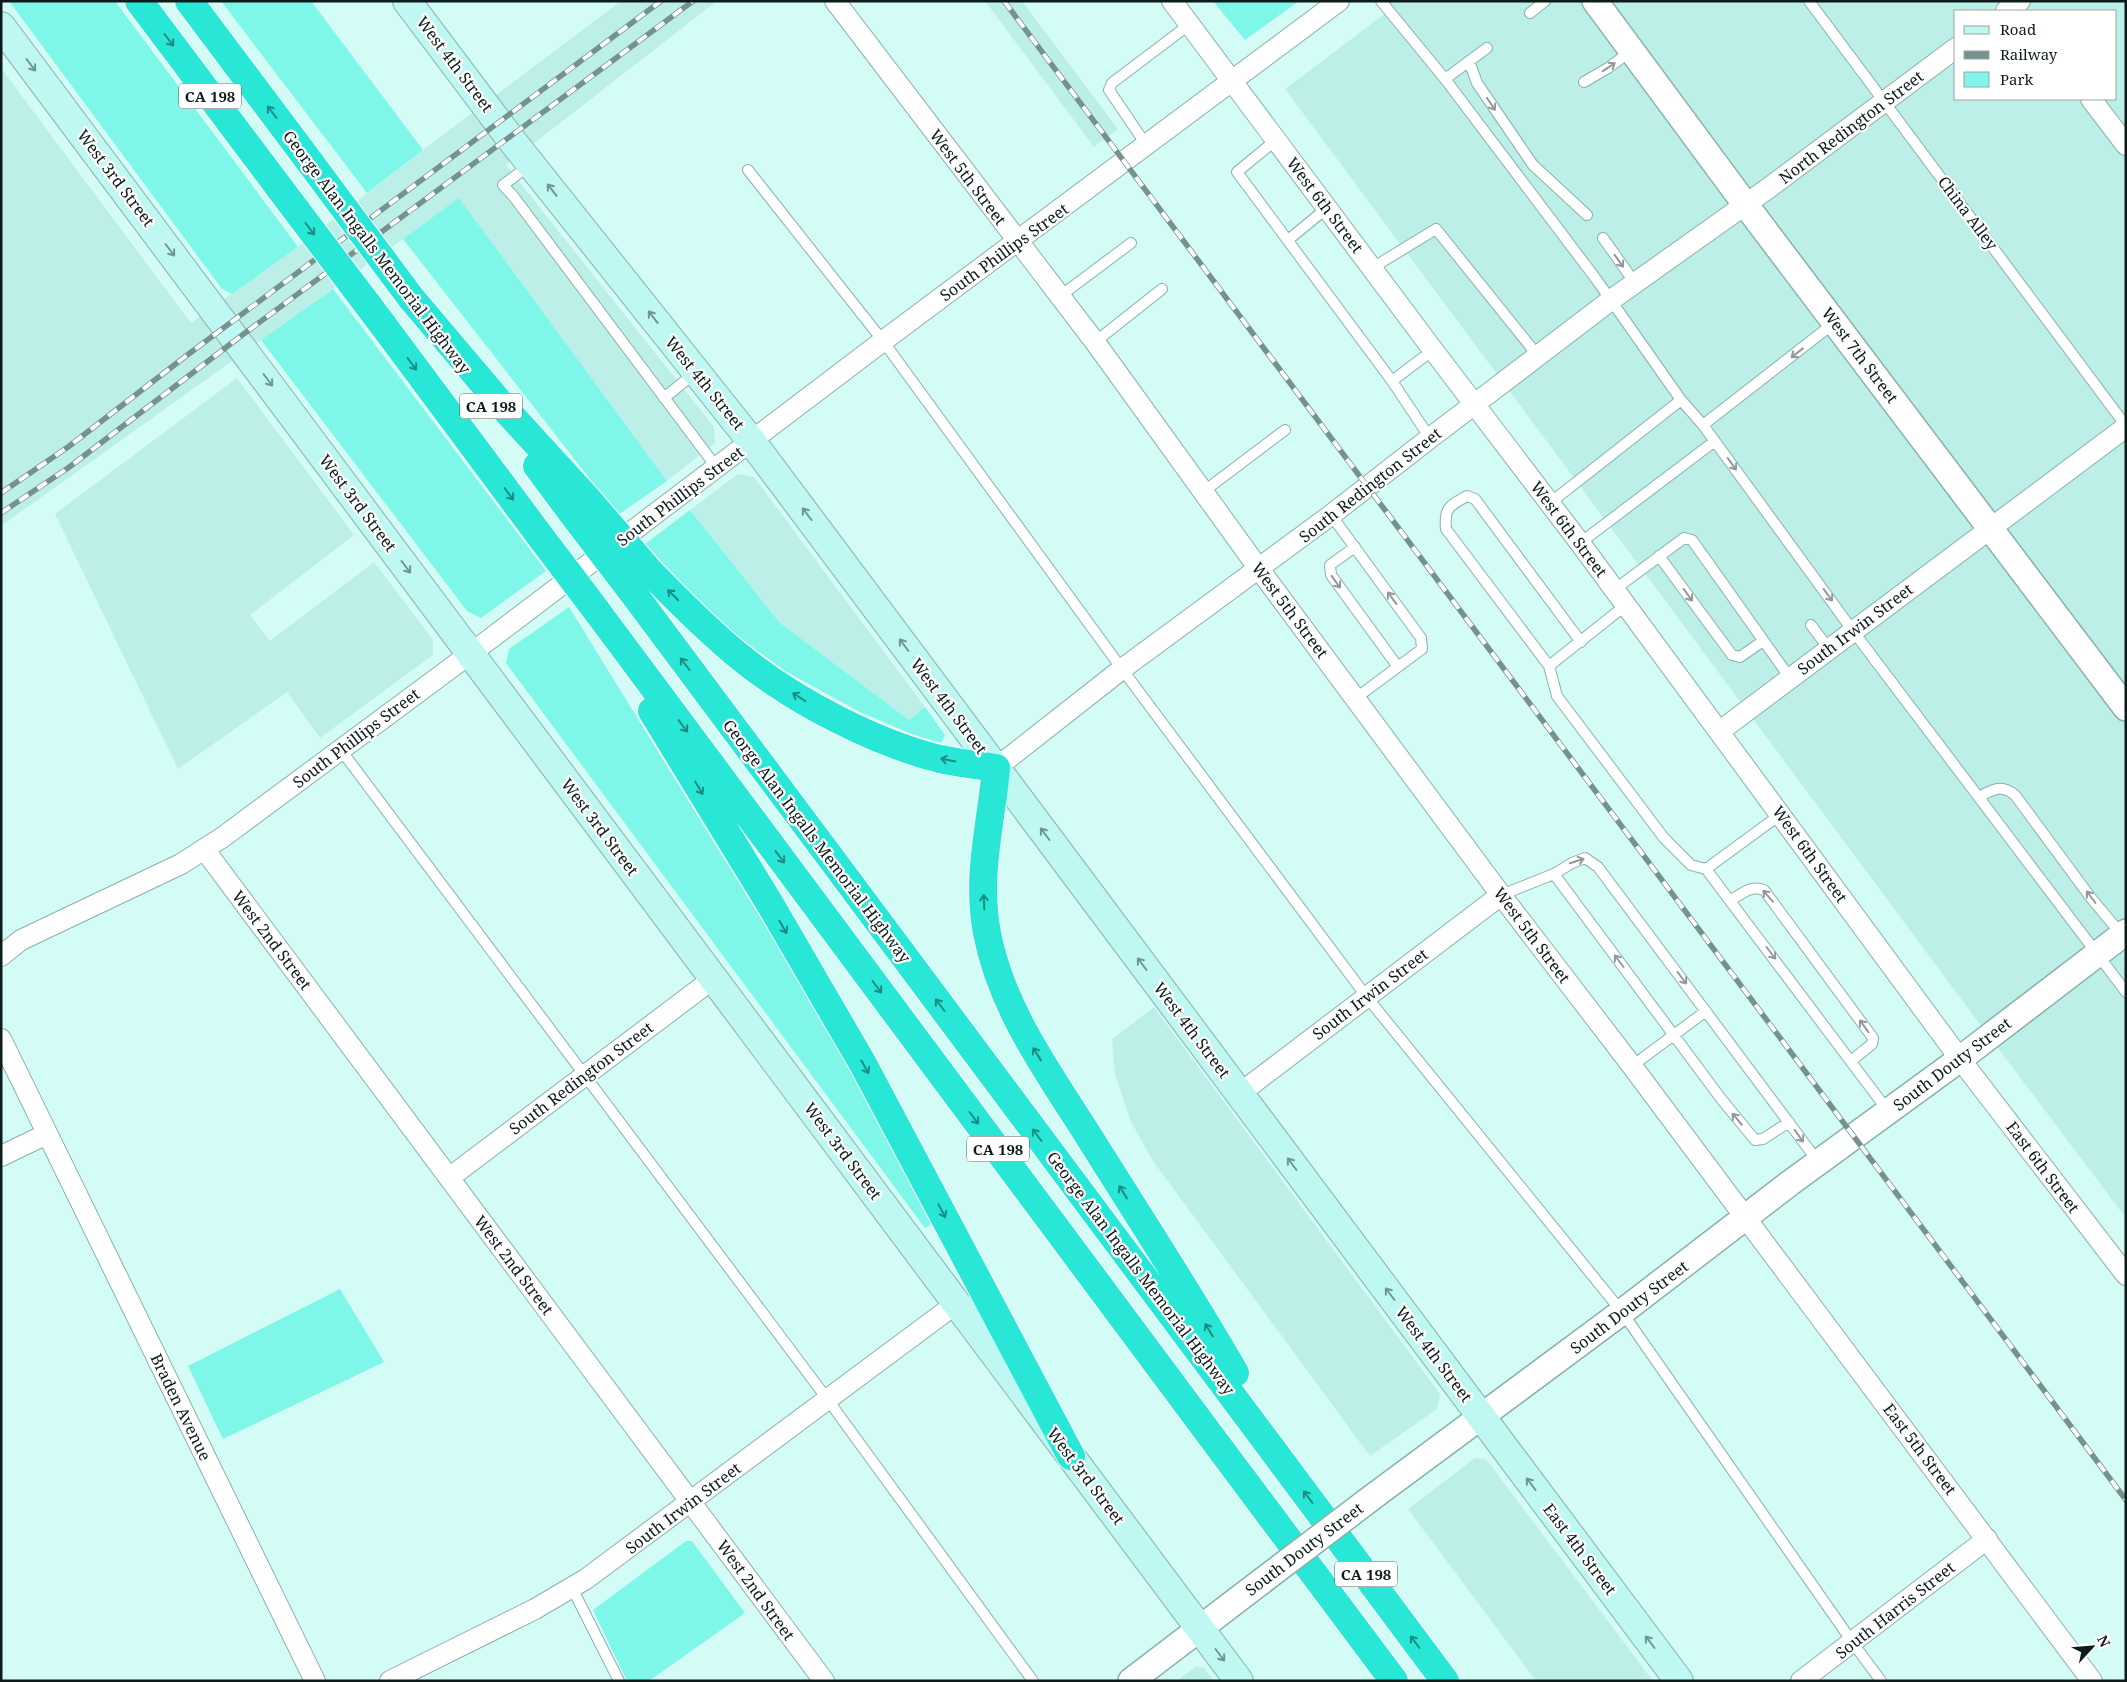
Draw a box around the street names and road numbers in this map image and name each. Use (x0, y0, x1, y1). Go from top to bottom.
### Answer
street label: West 4th Street (412, 12, 499, 117)
street label: North Redington Street (1774, 65, 1928, 189)
road number: CA 198 (179, 84, 241, 108)
street label: West 3rd Street (72, 125, 160, 231)
street label: West 5th Street (925, 125, 1012, 230)
street label: George Alan Ingalls Memorial Highway (278, 126, 477, 379)
street label: West 6th Street (1282, 153, 1369, 258)
street label: China Alley (1933, 171, 2004, 255)
street label: South Phillips Street (935, 198, 1073, 306)
street label: West 7th Street (1817, 303, 1904, 408)
street label: West 4th Street (660, 331, 750, 435)
road number: CA 198 (460, 394, 522, 418)
street label: South Redington Street (1294, 422, 1446, 548)
street label: South Phillips Street (612, 441, 748, 551)
street label: West 3rd Street (314, 450, 402, 556)
street label: West 6th Street (1526, 477, 1613, 582)
street label: West 5th Street (1247, 558, 1334, 663)
street label: South Irwin Street (1793, 578, 1918, 680)
street label: West 4th Street (906, 654, 993, 759)
street label: South Phillips Street (288, 683, 424, 793)
street label: George Alan Ingalls Memorial Highway (718, 715, 917, 968)
street label: West 3rd Street (556, 774, 644, 880)
street label: West 6th Street (1767, 801, 1853, 907)
street label: West 5th Street (1489, 883, 1576, 988)
street label: West 2nd Street (227, 886, 317, 995)
street label: South Irwin Street (1308, 943, 1433, 1045)
street label: West 4th Street (1149, 978, 1236, 1083)
street label: South Douty Street (1888, 1012, 2016, 1116)
street label: South Redington Street (505, 1016, 658, 1139)
street label: West 3rd Street (799, 1098, 887, 1204)
street label: East 6th Street (2001, 1117, 2085, 1218)
road number: CA 198 (967, 1136, 1029, 1162)
street label: George Alan Ingalls Memorial Highway (1042, 1147, 1241, 1400)
street label: West 2nd Street (469, 1211, 559, 1320)
street label: South Douty Street (1565, 1255, 1693, 1359)
street label: West 4th Street (1391, 1302, 1478, 1407)
street label: Braden Avenue (146, 1350, 216, 1464)
street label: East 5th Street (1878, 1399, 1962, 1500)
street label: West 3rd Street (1042, 1423, 1130, 1529)
street label: South Irwin Street (621, 1457, 746, 1559)
street label: South Douty Street (1240, 1497, 1368, 1601)
street label: East 4th Street (1538, 1499, 1622, 1600)
street label: West 2nd Street (712, 1535, 800, 1645)
street label: South Harris Street (1831, 1556, 1960, 1664)
road number: CA 198 (1335, 1562, 1397, 1586)

